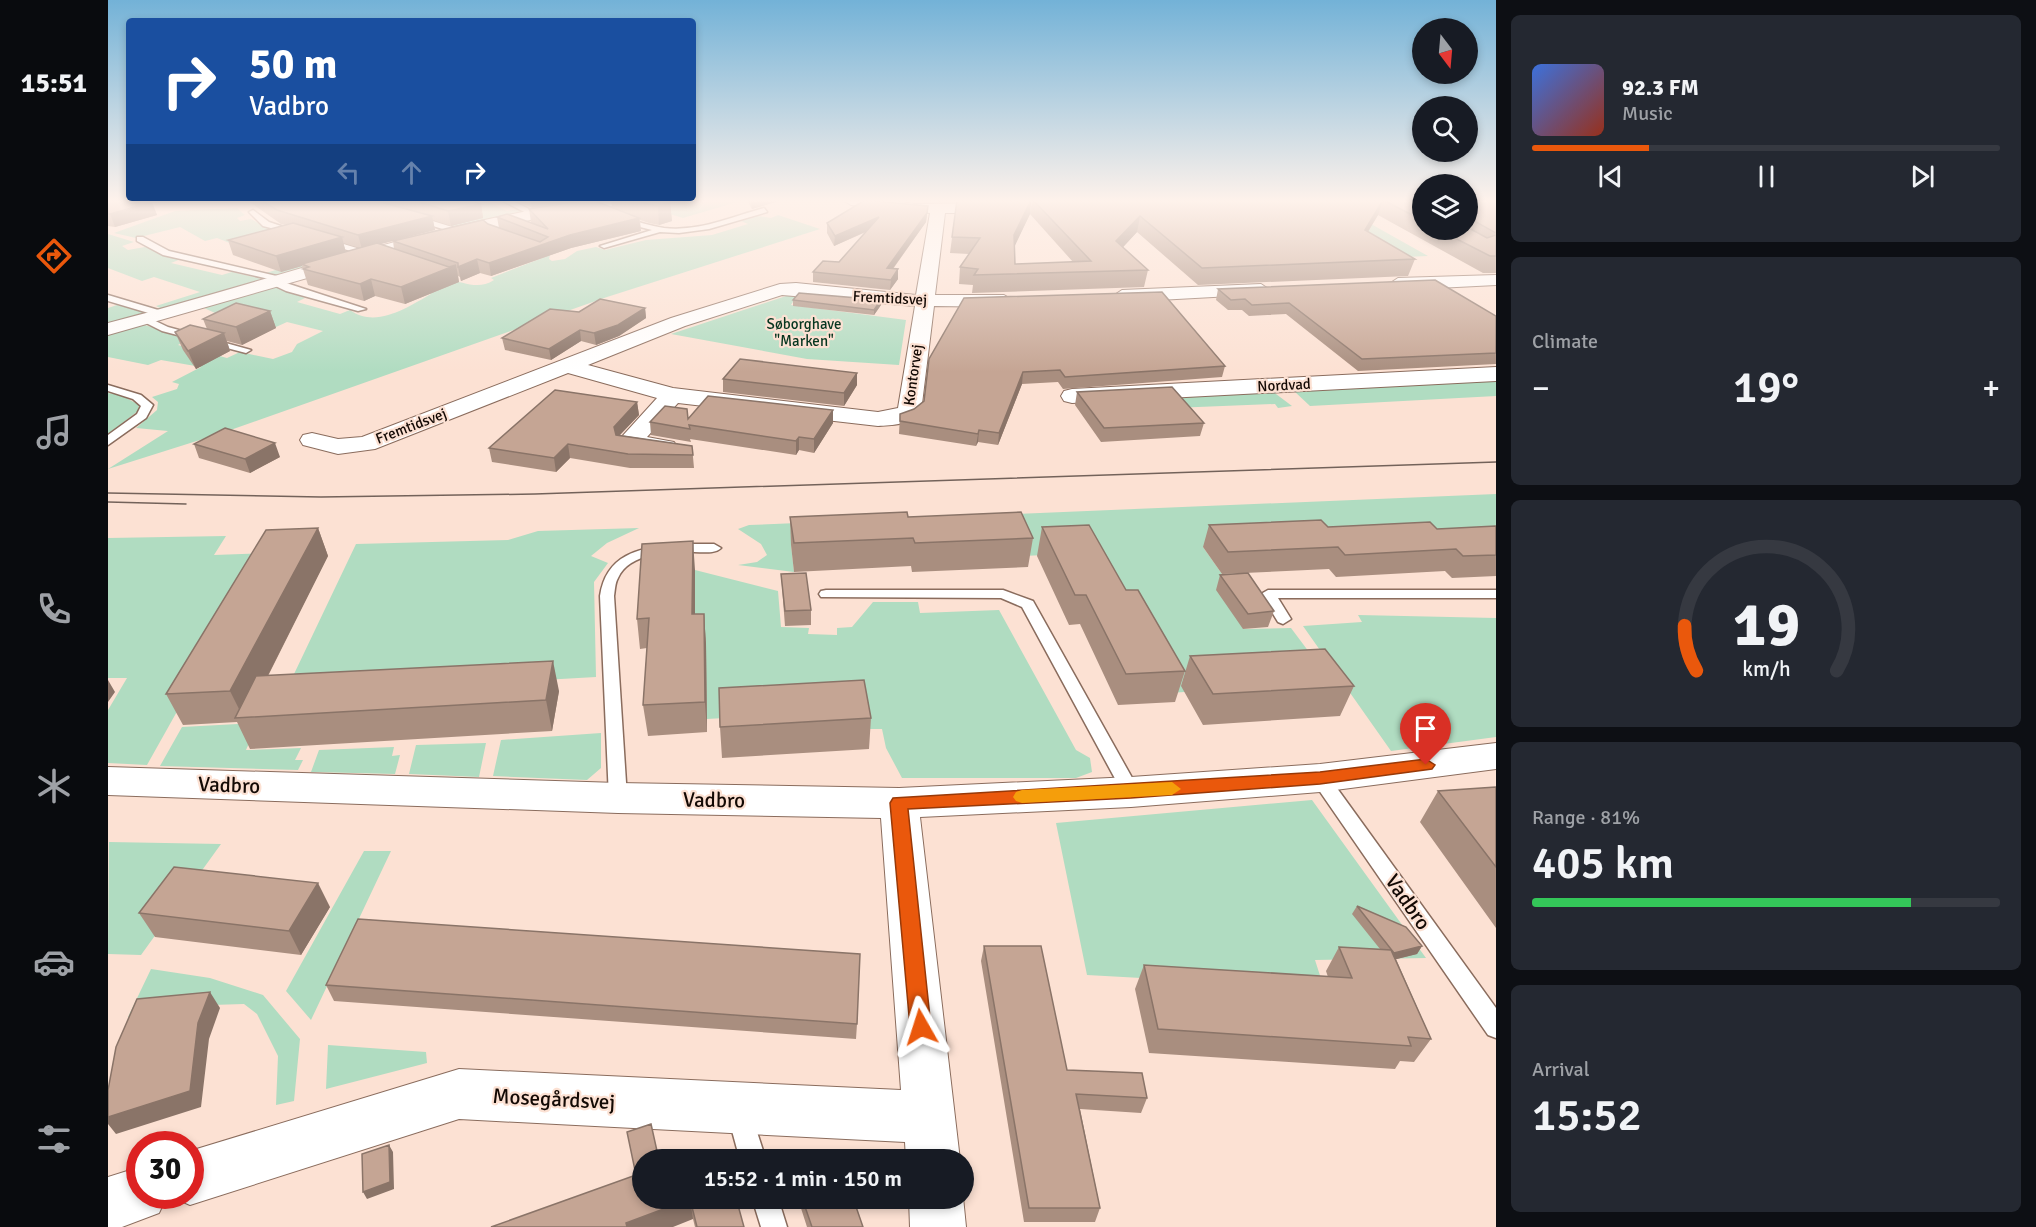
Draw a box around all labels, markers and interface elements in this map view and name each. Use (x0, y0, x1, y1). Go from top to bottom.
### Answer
north arrow (1412, 18, 1478, 84)
map controls (1412, 18, 1478, 240)
text: 50 m (249, 39, 338, 90)
icon: right (150, 42, 228, 120)
text: 15:51 (21, 67, 87, 100)
text: 92.3 FM (1622, 74, 1699, 101)
text: Vadbro (249, 90, 329, 123)
button: search (1412, 96, 1478, 162)
text: Music (1622, 101, 1673, 126)
icon: left (332, 156, 365, 189)
icon: ahead (395, 156, 428, 189)
icon: right (458, 156, 491, 189)
icon: previous (1594, 160, 1627, 193)
icon: pause (1750, 160, 1783, 193)
icon: next (1906, 160, 1939, 193)
button: layers (1412, 174, 1478, 240)
icon: directions (33, 235, 75, 277)
street label: Fremtidsvej (852, 287, 928, 309)
park label: Søborghave "Marken" (767, 315, 841, 350)
text: Climate (1532, 329, 1598, 354)
street label: Kontorvej (900, 343, 926, 407)
text: 19° (1733, 360, 1799, 415)
text: − (1532, 368, 1550, 409)
text: + (1982, 368, 2000, 409)
street label: Nordvad (1257, 375, 1311, 395)
street label: Fremtidsvej (373, 404, 449, 448)
icon: music (33, 411, 75, 453)
text: 19 (1732, 586, 1800, 663)
icon: phone (33, 588, 75, 630)
text: km/h (1742, 656, 1790, 682)
pin (1400, 703, 1451, 765)
icon: arrive (1409, 712, 1442, 745)
icon: climate (33, 765, 75, 807)
street label: Vadbro (197, 771, 261, 799)
street label: Vadbro (683, 786, 745, 814)
text: Range · 81% (1532, 805, 1640, 830)
text: 405 km (1532, 836, 1674, 891)
street label: Vadbro (1379, 869, 1437, 935)
icon: car (33, 941, 75, 983)
position arrow (889, 995, 953, 1059)
text: Arrival (1532, 1057, 1590, 1082)
street label: Mosegårdsvej (492, 1083, 616, 1115)
text: 15:52 (1532, 1088, 1642, 1143)
icon: filters (33, 1118, 75, 1160)
speed limit sign: 30 (126, 1131, 204, 1209)
text: 15:52 · 1 min · 150 m (704, 1165, 902, 1192)

